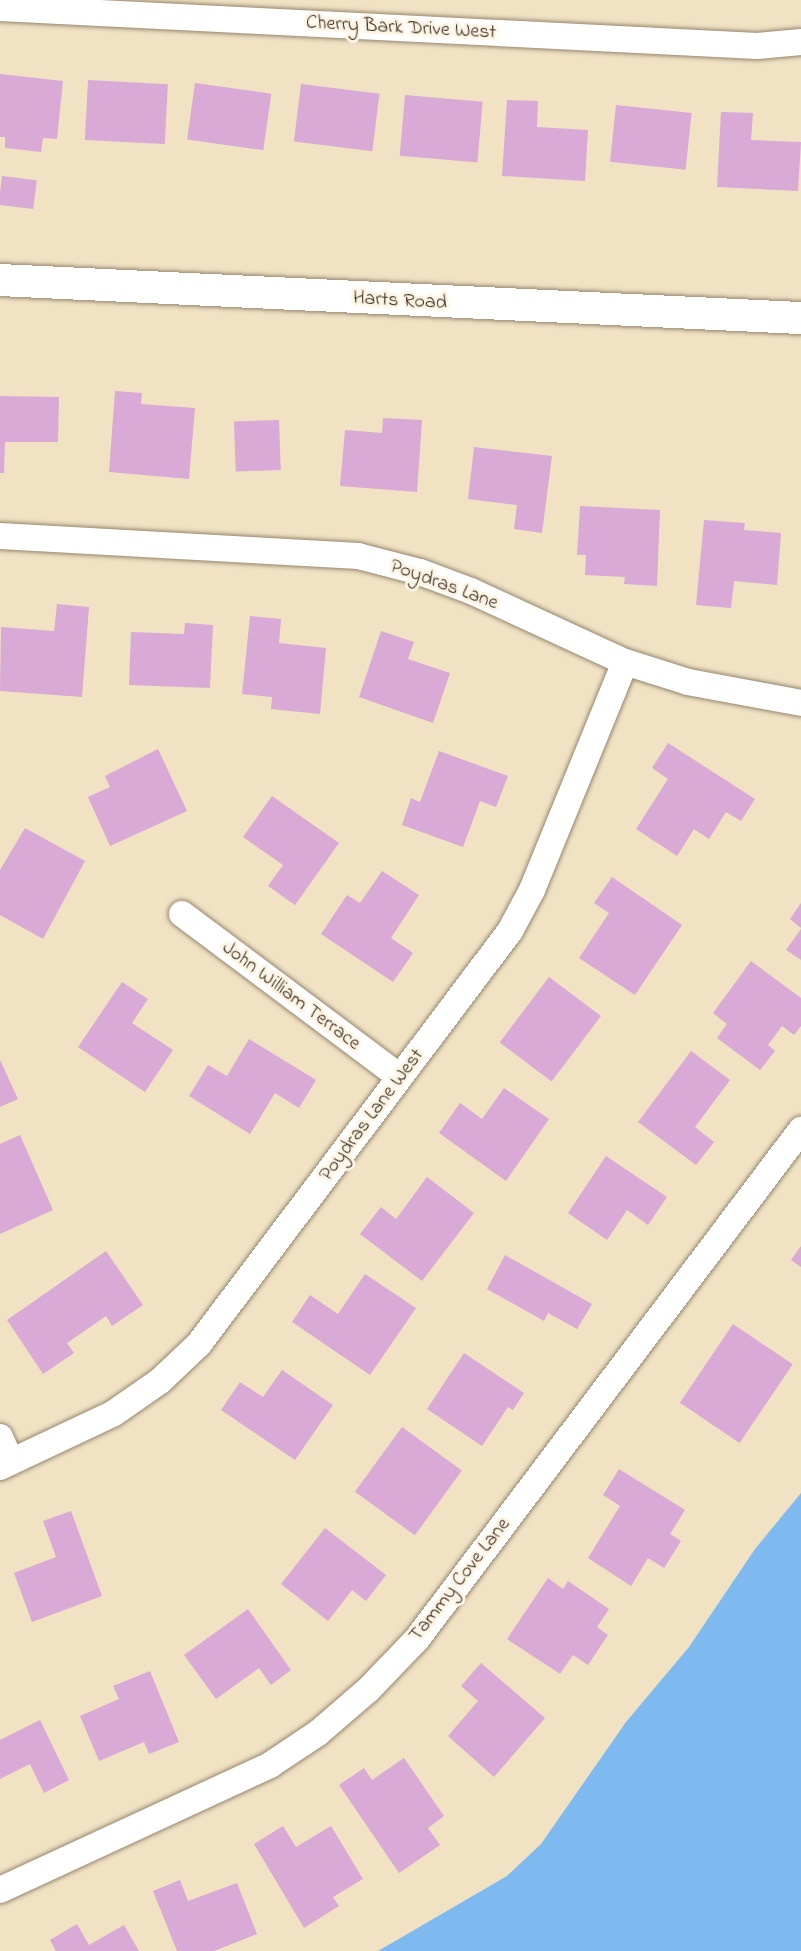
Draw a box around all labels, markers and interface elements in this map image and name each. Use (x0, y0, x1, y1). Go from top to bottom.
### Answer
street label: Cherry Bark Drive West (305, 11, 497, 45)
street label: Harts Road (352, 287, 448, 315)
street label: Poydras Lane (387, 554, 501, 616)
street label: John William Terrace (217, 936, 365, 1056)
street label: Poydras Lane West (314, 1044, 430, 1186)
street label: Tammy Cove Lane (404, 1513, 516, 1647)

